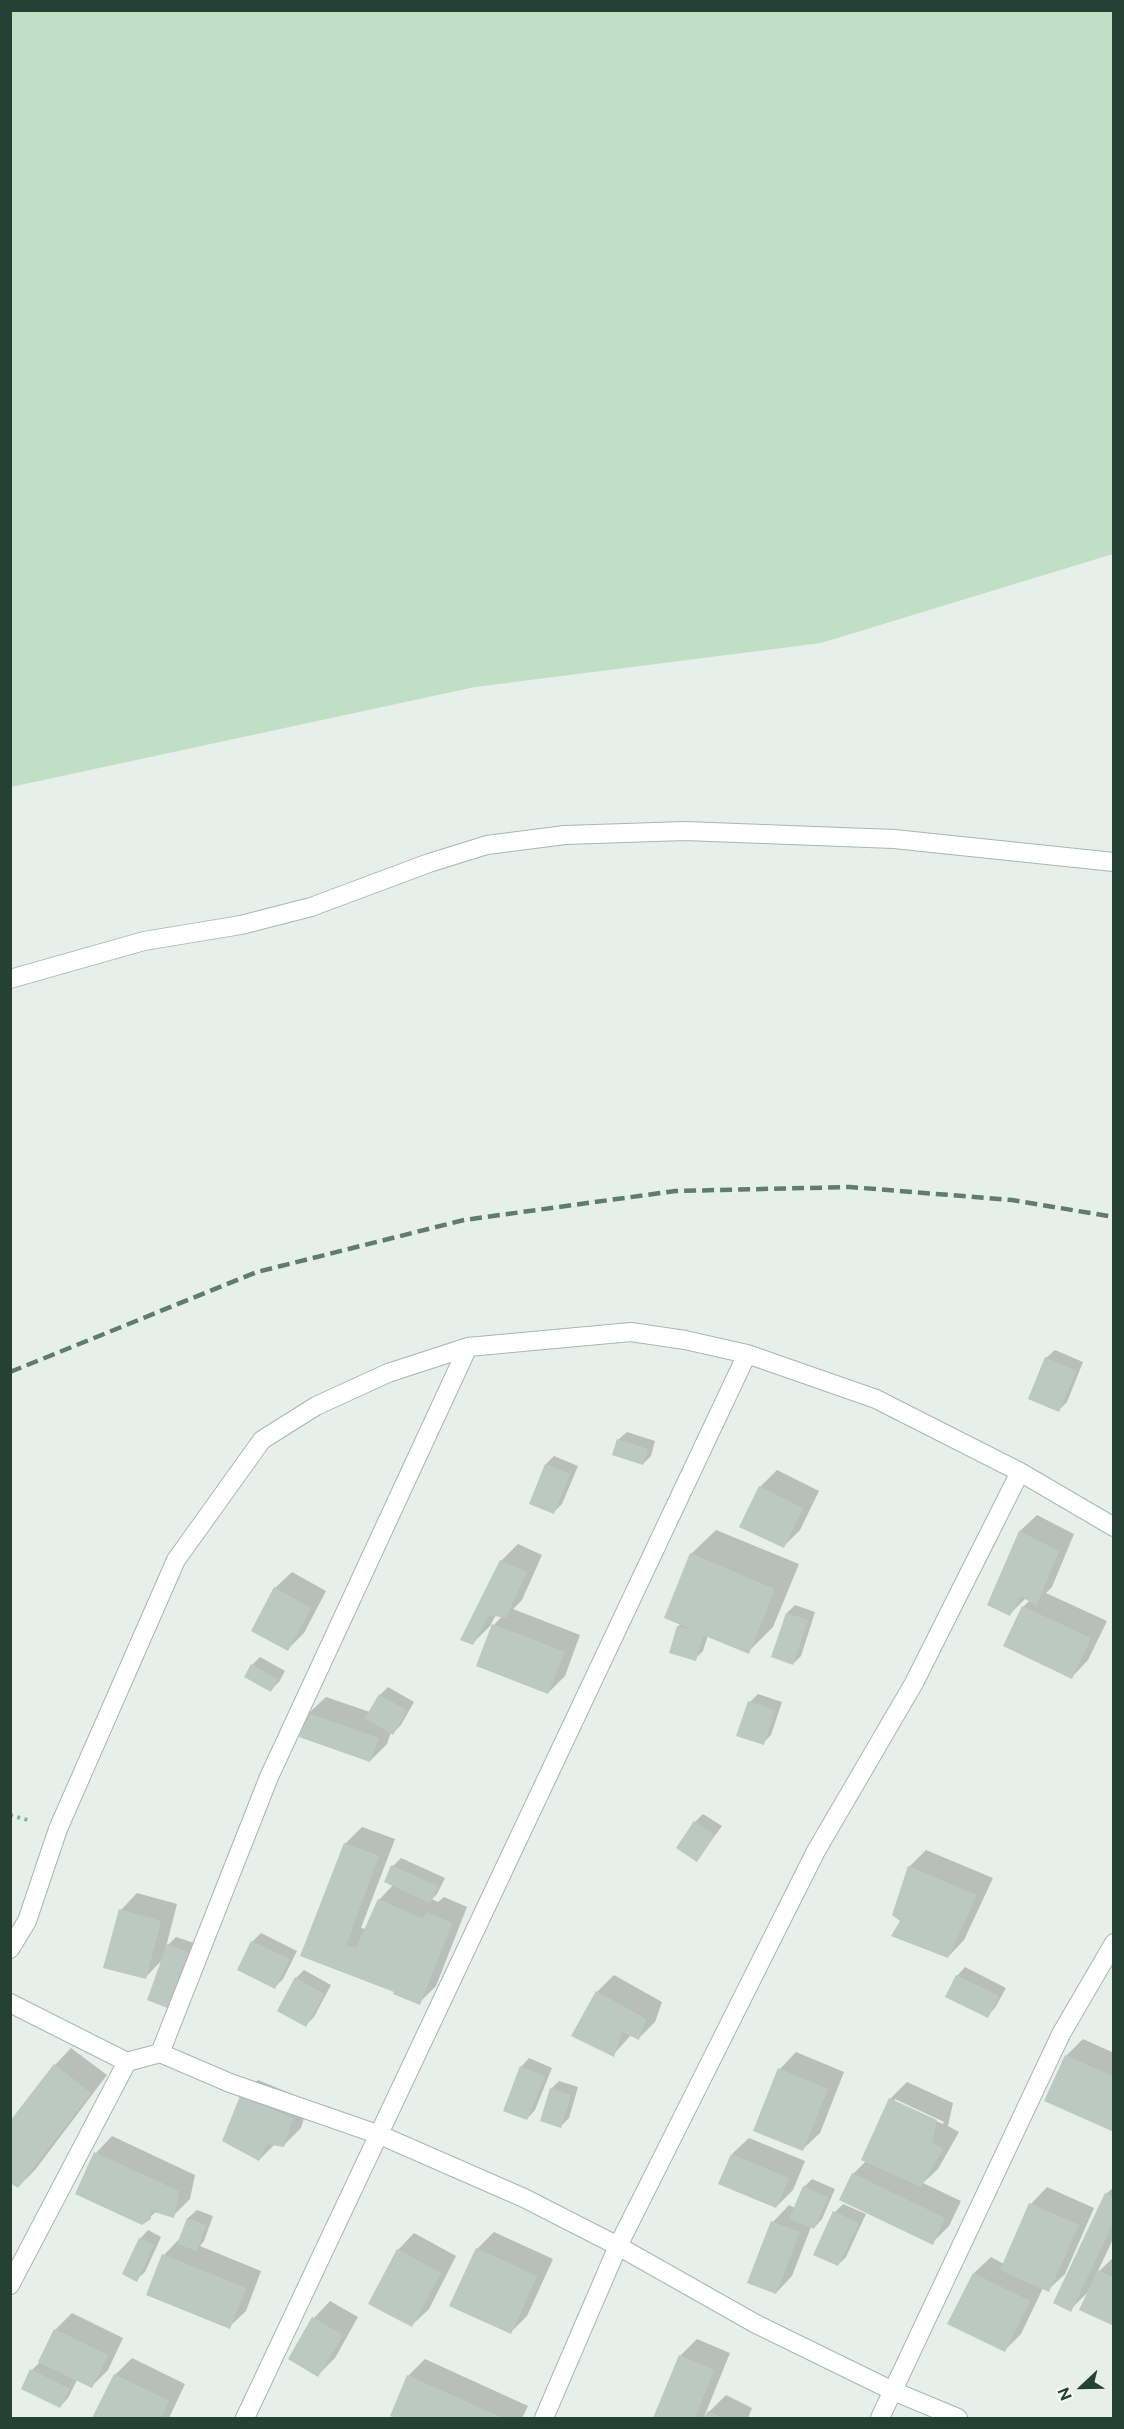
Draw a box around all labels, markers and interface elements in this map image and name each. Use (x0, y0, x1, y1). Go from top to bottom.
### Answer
north arrow (1052, 2357, 1112, 2417)
text: N (1054, 2385, 1076, 2403)

